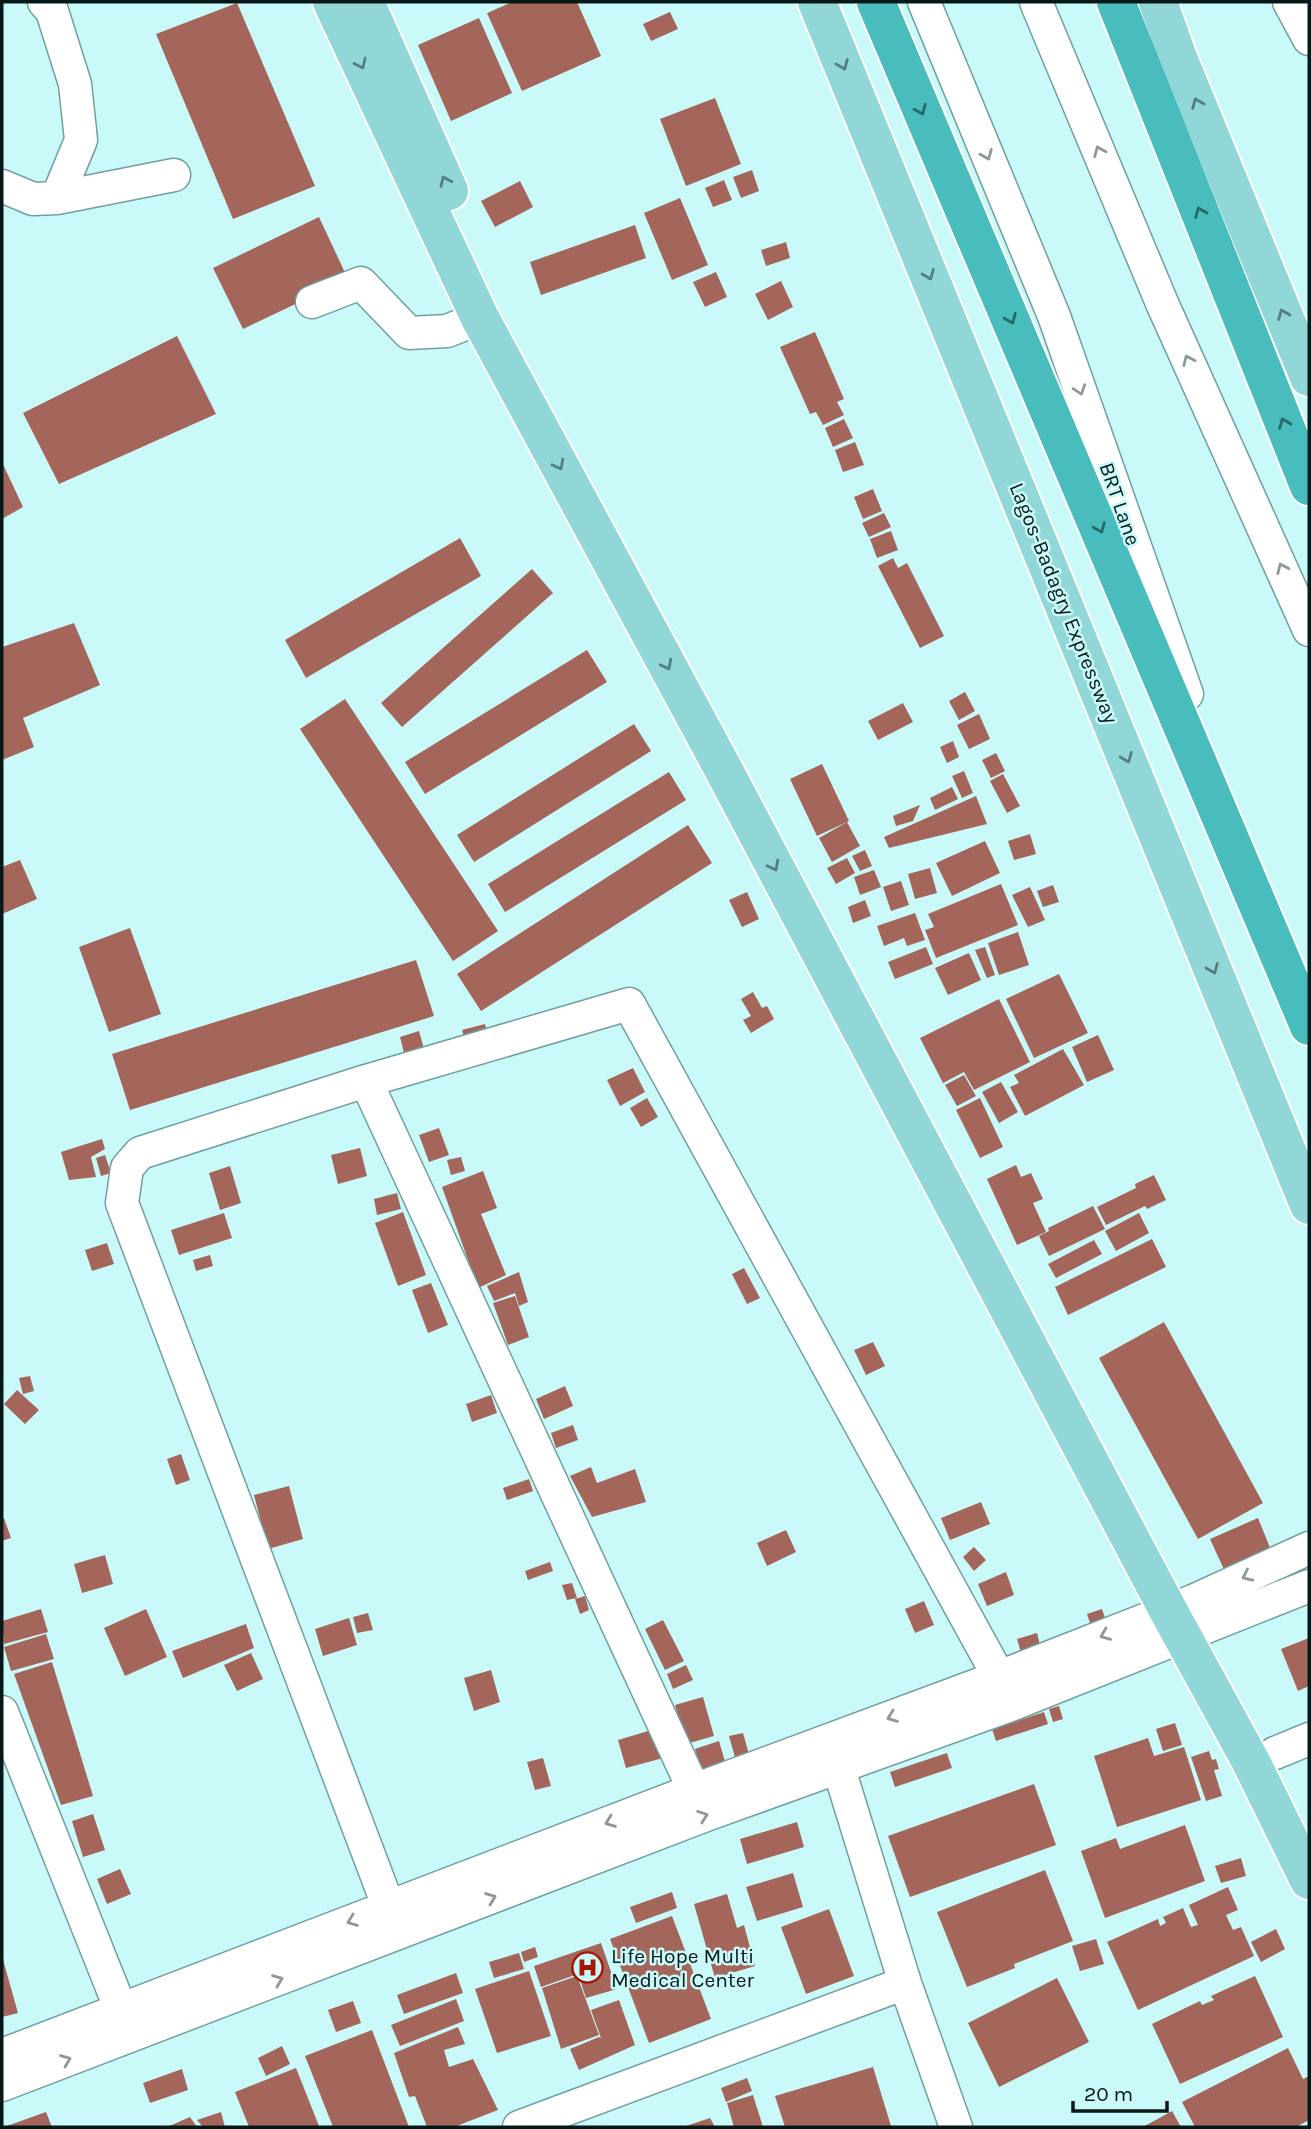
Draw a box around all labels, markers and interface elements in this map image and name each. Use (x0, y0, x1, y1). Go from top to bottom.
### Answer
one-way arrow (353, 56, 367, 69)
one-way arrow (835, 58, 849, 70)
one-way arrow (1191, 98, 1205, 111)
one-way arrow (913, 103, 927, 115)
one-way arrow (1093, 146, 1107, 158)
one-way arrow (979, 149, 993, 161)
one-way arrow (439, 176, 453, 188)
one-way arrow (1194, 206, 1208, 218)
one-way arrow (921, 269, 935, 281)
one-way arrow (1278, 308, 1292, 320)
one-way arrow (1002, 312, 1016, 324)
one-way arrow (1182, 355, 1196, 367)
one-way arrow (1072, 383, 1086, 395)
one-way arrow (1278, 417, 1292, 430)
one-way arrow (551, 458, 564, 470)
street label: BRT Lane (1095, 459, 1145, 549)
street label: Lagos-Badagry Expressway (1005, 479, 1123, 727)
one-way arrow (1092, 521, 1106, 533)
one-way arrow (1276, 563, 1290, 575)
one-way arrow (659, 658, 672, 670)
one-way arrow (1119, 751, 1133, 763)
one-way arrow (766, 859, 780, 871)
one-way arrow (1205, 961, 1219, 974)
one-way arrow (1242, 1568, 1254, 1582)
one-way arrow (1099, 1626, 1111, 1640)
one-way arrow (887, 1709, 899, 1723)
one-way arrow (696, 1811, 708, 1825)
one-way arrow (605, 1814, 617, 1828)
one-way arrow (484, 1893, 496, 1907)
one-way arrow (347, 1913, 359, 1927)
place label: Life Hope Multi Medical Center (611, 1944, 755, 1992)
hospital icon: Life Hope Multi Medical Center (571, 1951, 605, 1985)
one-way arrow (272, 1974, 284, 1988)
one-way arrow (59, 2055, 71, 2069)
scale bar (1073, 2070, 1168, 2114)
text: 20 m (1084, 2082, 1133, 2106)

